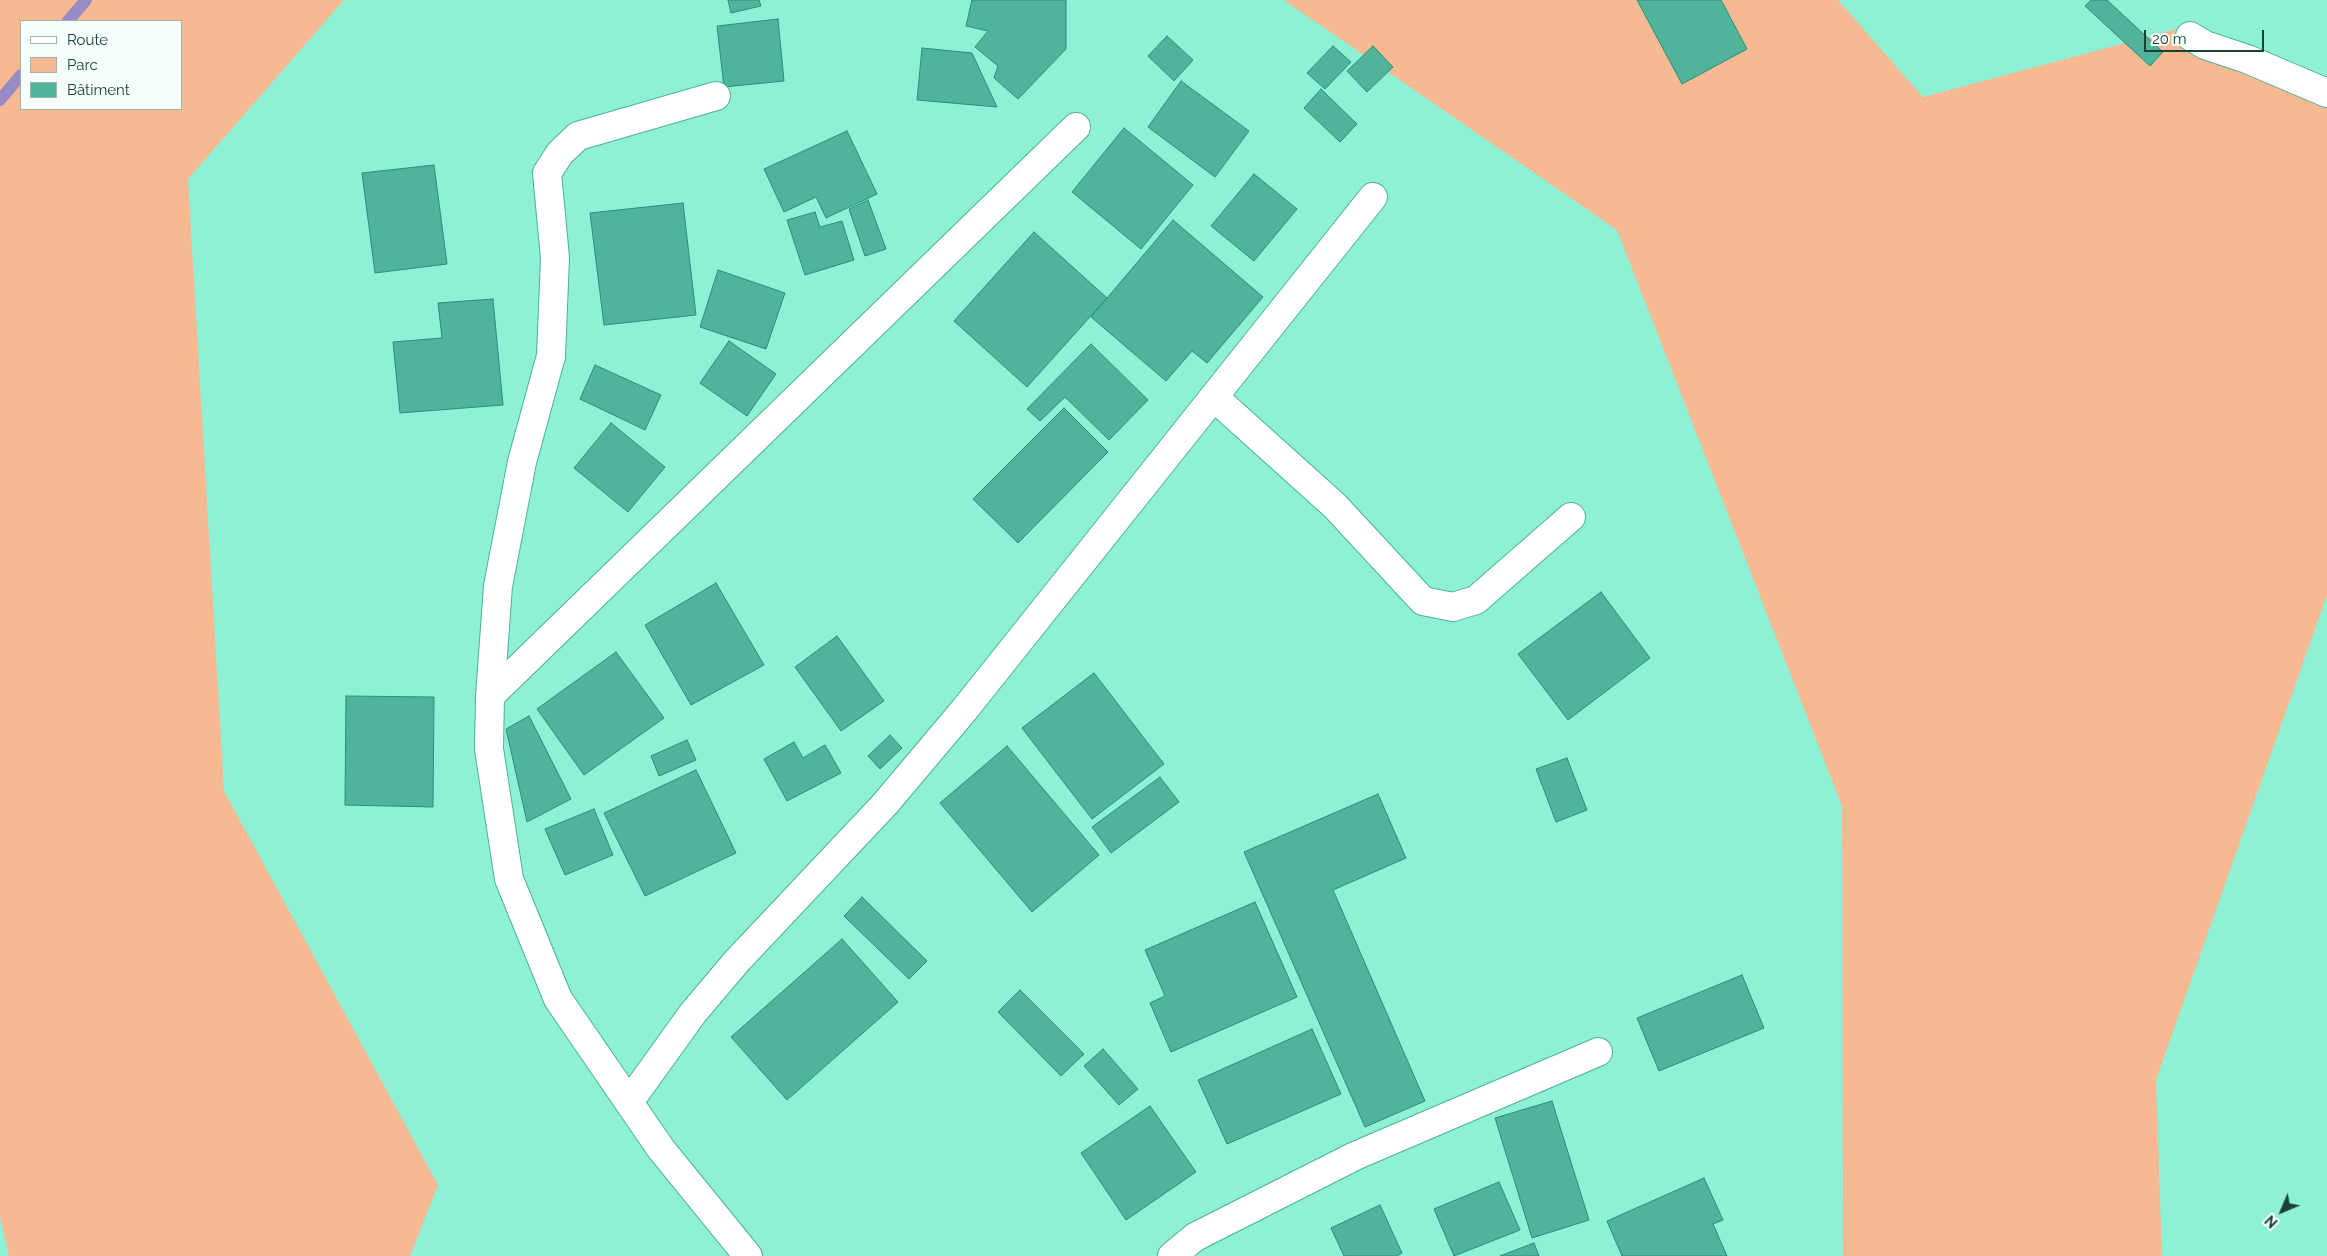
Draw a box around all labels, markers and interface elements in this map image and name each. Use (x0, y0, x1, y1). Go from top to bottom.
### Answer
legend (20, 20, 182, 110)
scale bar (2147, 20, 2267, 52)
text: 20 m (2152, 30, 2187, 48)
text: Route (67, 31, 108, 49)
text: Parc (67, 56, 98, 74)
text: Bâtiment (67, 81, 130, 99)
north arrow (2257, 1186, 2307, 1236)
text: N (2262, 1212, 2281, 1231)

